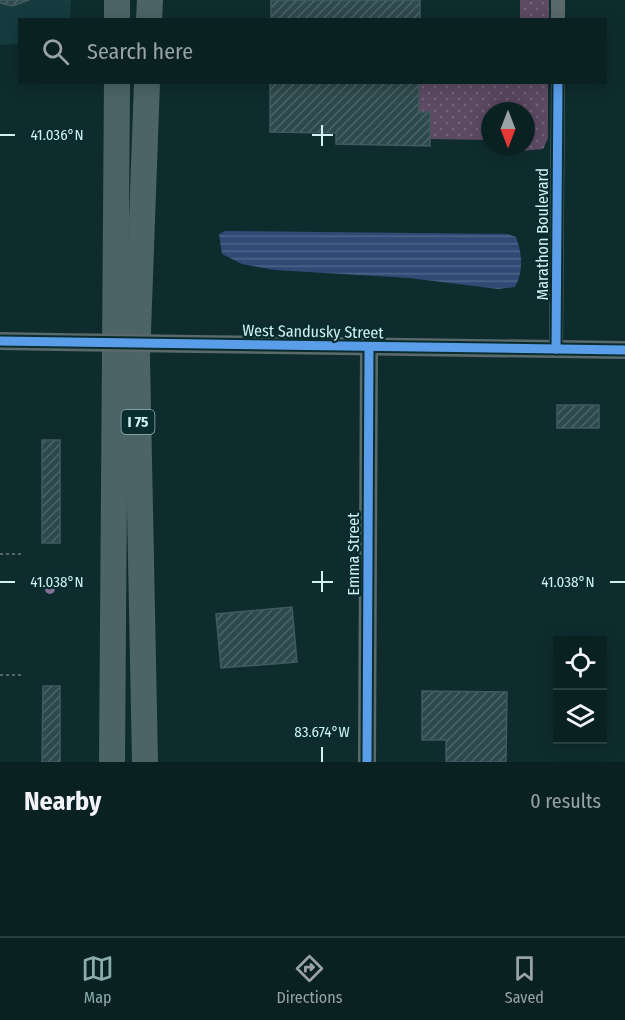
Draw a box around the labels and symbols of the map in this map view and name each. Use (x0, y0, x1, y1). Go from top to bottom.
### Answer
north arrow (481, 102, 535, 156)
text: 41.036°N (30, 126, 84, 144)
street label: Marathon Boulevard (533, 168, 552, 300)
street label: West Sandusky Street (242, 321, 385, 342)
road number: I 75 (122, 410, 154, 434)
street label: Emma Street (344, 512, 363, 595)
text: 41.038°N (30, 573, 84, 591)
text: 41.038°N (541, 573, 595, 591)
text: 83.674°W (294, 723, 350, 741)

